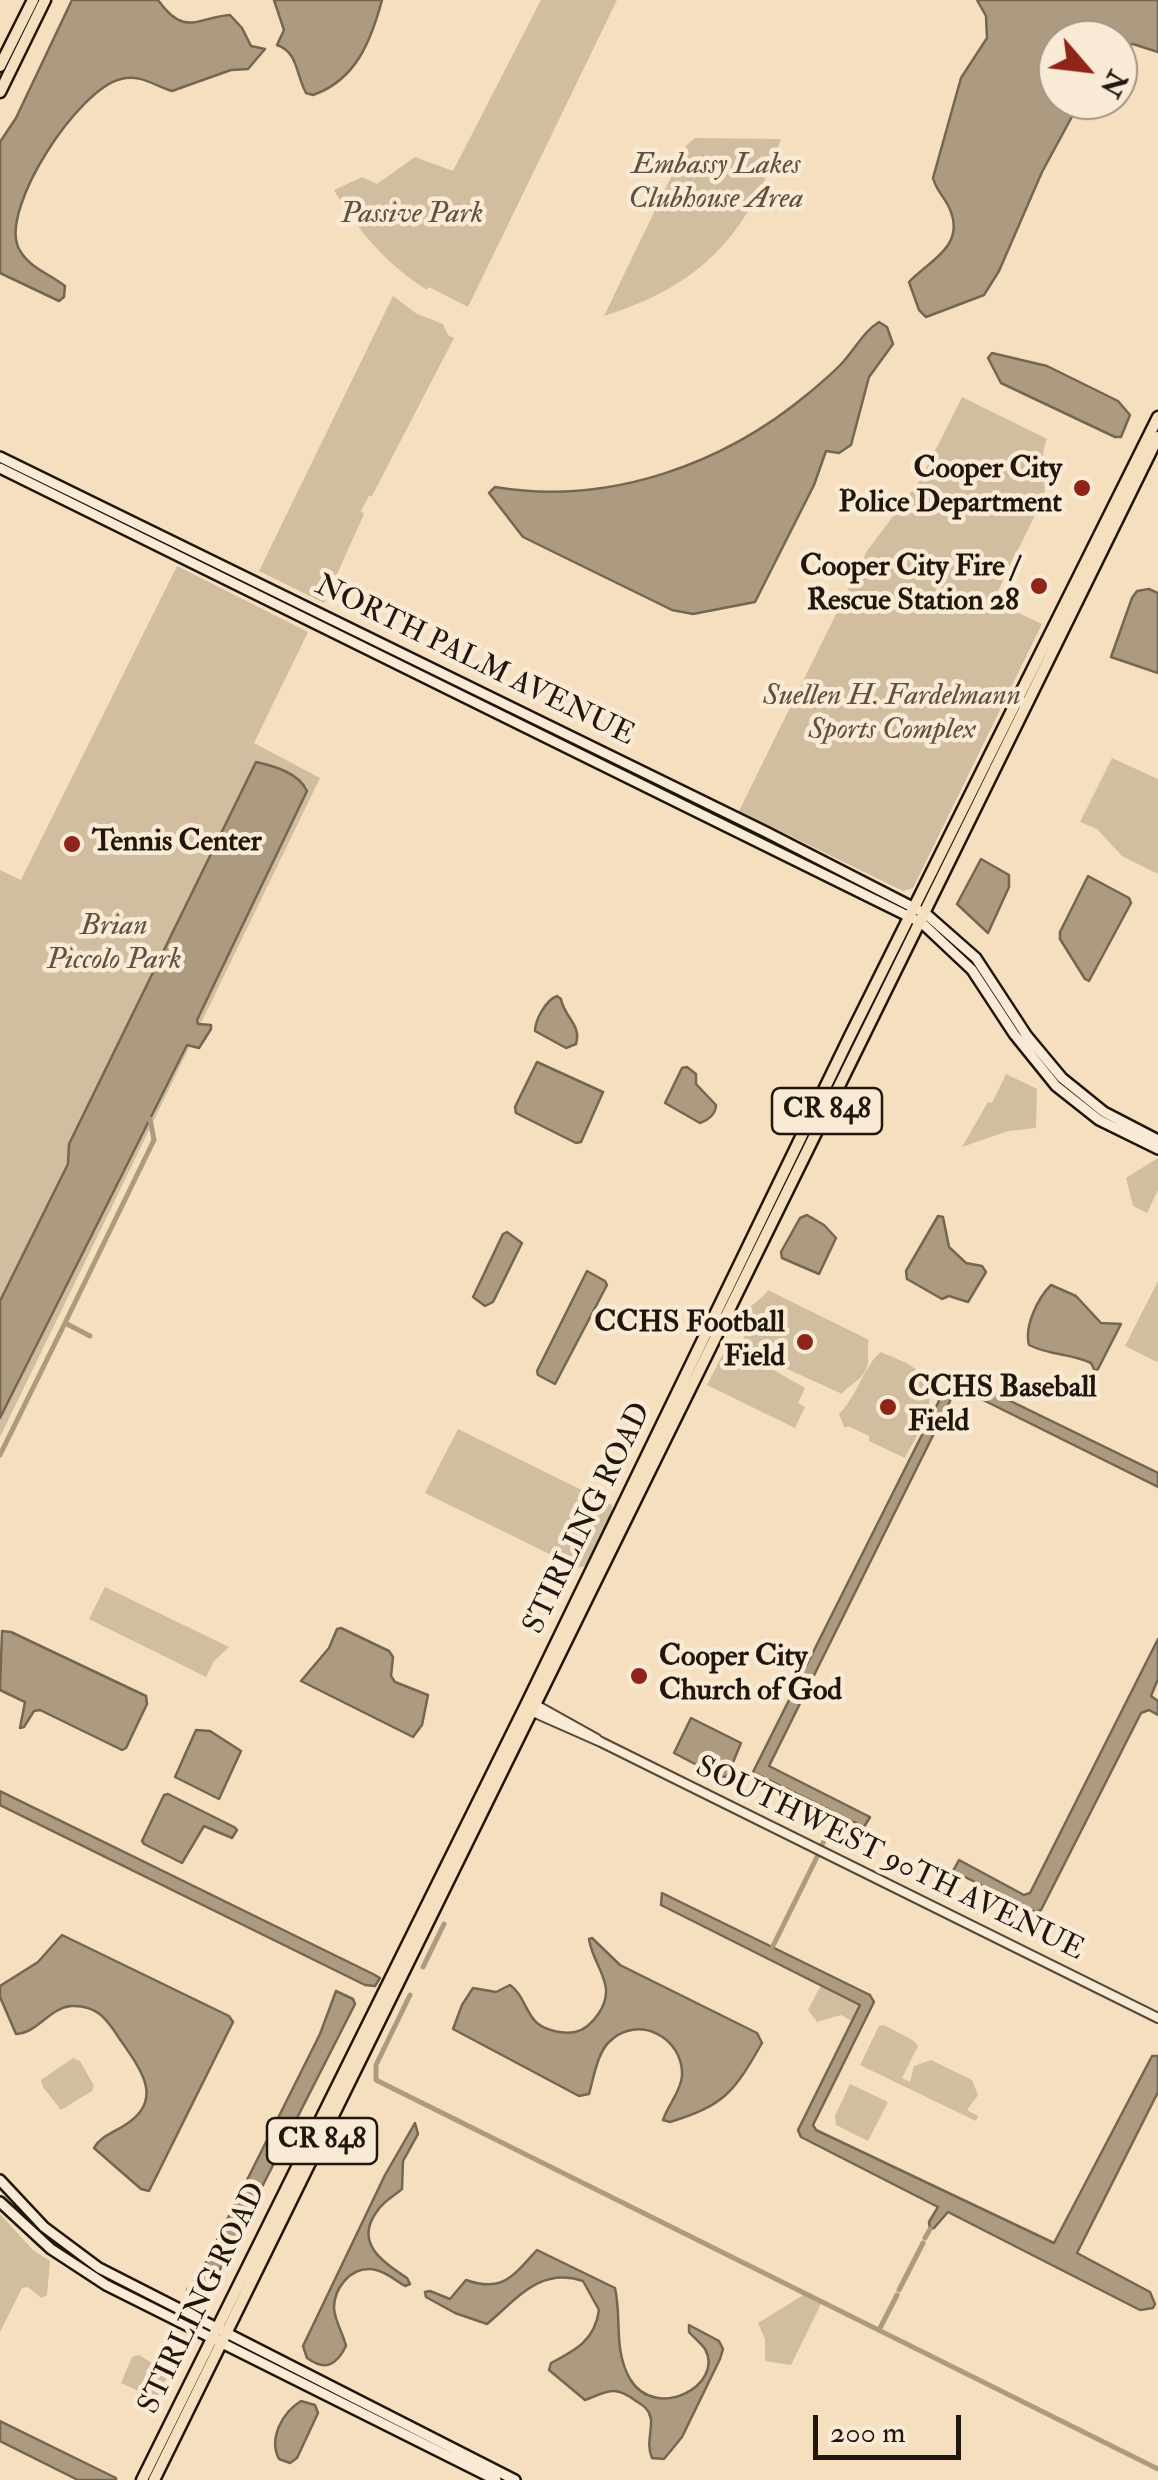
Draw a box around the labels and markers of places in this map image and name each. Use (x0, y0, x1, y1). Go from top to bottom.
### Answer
place label: Cooper City Police Department (838, 453, 1062, 524)
marker: Cooper City Police Department (1071, 477, 1093, 499)
place label: Cooper City Fire / Rescue Station 28 (800, 551, 1019, 622)
marker: Cooper City Fire / Rescue Station 28 (1028, 575, 1050, 597)
place label: Tennis Center (92, 826, 262, 862)
marker: Tennis Center (61, 833, 83, 855)
place label: CCHS Football Field (594, 1307, 785, 1378)
marker: CCHS Football Field (794, 1331, 816, 1353)
place label: CCHS Baseball Field (908, 1372, 1097, 1442)
marker: CCHS Baseball Field (877, 1396, 899, 1418)
place label: Cooper City Church of God (659, 1641, 842, 1712)
marker: Cooper City Church of God (628, 1665, 650, 1687)

